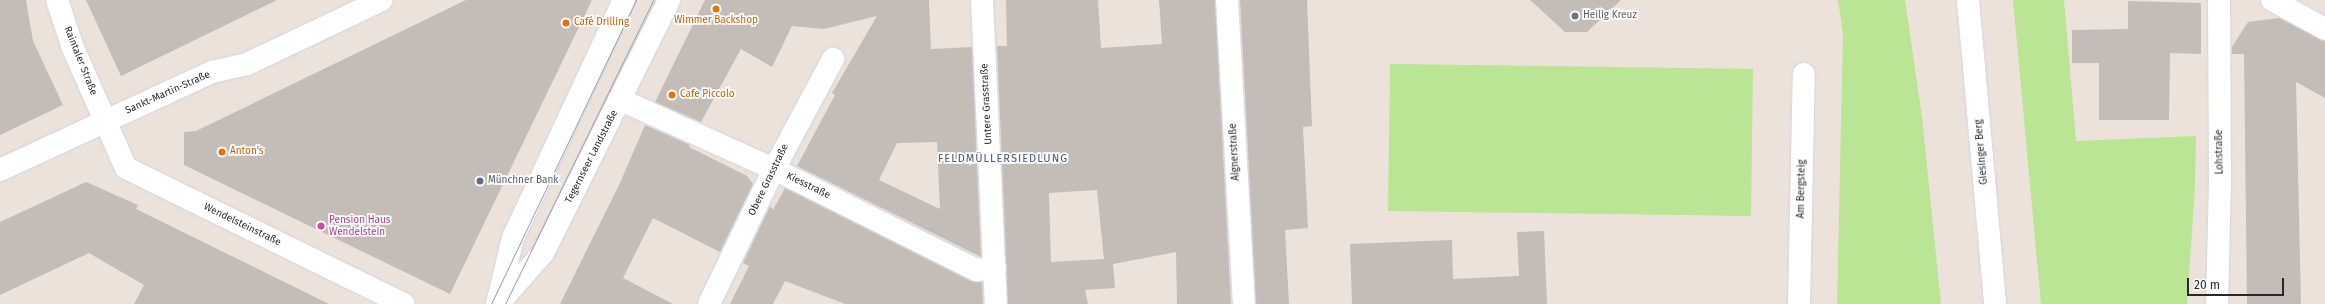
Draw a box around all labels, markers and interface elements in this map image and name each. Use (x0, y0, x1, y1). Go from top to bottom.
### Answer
marker: Wimmer Backshop (711, 4, 721, 14)
place label: Heilig Kreuz (1583, 10, 1637, 22)
marker: Heilig Kreuz (1570, 11, 1580, 21)
place label: Wimmer Backshop (674, 15, 758, 27)
place label: Café Drilling (574, 17, 629, 29)
marker: Café Drilling (561, 18, 571, 28)
street label: Raintaler Straße (61, 25, 99, 97)
street label: Untere Grasstraße (979, 63, 995, 145)
street label: Sankt-Martin-Straße (124, 69, 212, 117)
place label: Cafe Piccolo (680, 89, 735, 101)
marker: Cafe Piccolo (667, 90, 677, 100)
street label: Tegernseer Landstraße (563, 108, 621, 206)
street label: Giesinger Berg (1973, 119, 1991, 185)
street label: Aignerstraße (1228, 123, 1242, 181)
street label: Lohstraße (2214, 129, 2226, 175)
street label: Obere Grasstraße (746, 142, 792, 218)
place label: Anton's (230, 146, 263, 158)
marker: Anton's (217, 147, 227, 157)
district label: FELDMÜLLERSIEDLUNG (938, 152, 1068, 166)
street label: Am Bergsteig (1795, 159, 1809, 219)
street label: Kiesstraße (784, 170, 832, 202)
place label: Münchner Bank (488, 175, 558, 187)
marker: Münchner Bank (475, 176, 485, 186)
street label: Wendelsteinstraße (201, 201, 283, 249)
place label: Pension Haus Wendelstein (329, 214, 390, 238)
marker: Pension Haus Wendelstein (316, 221, 326, 231)
scale bar (2189, 270, 2286, 296)
text: 20 m (2194, 278, 2220, 292)

